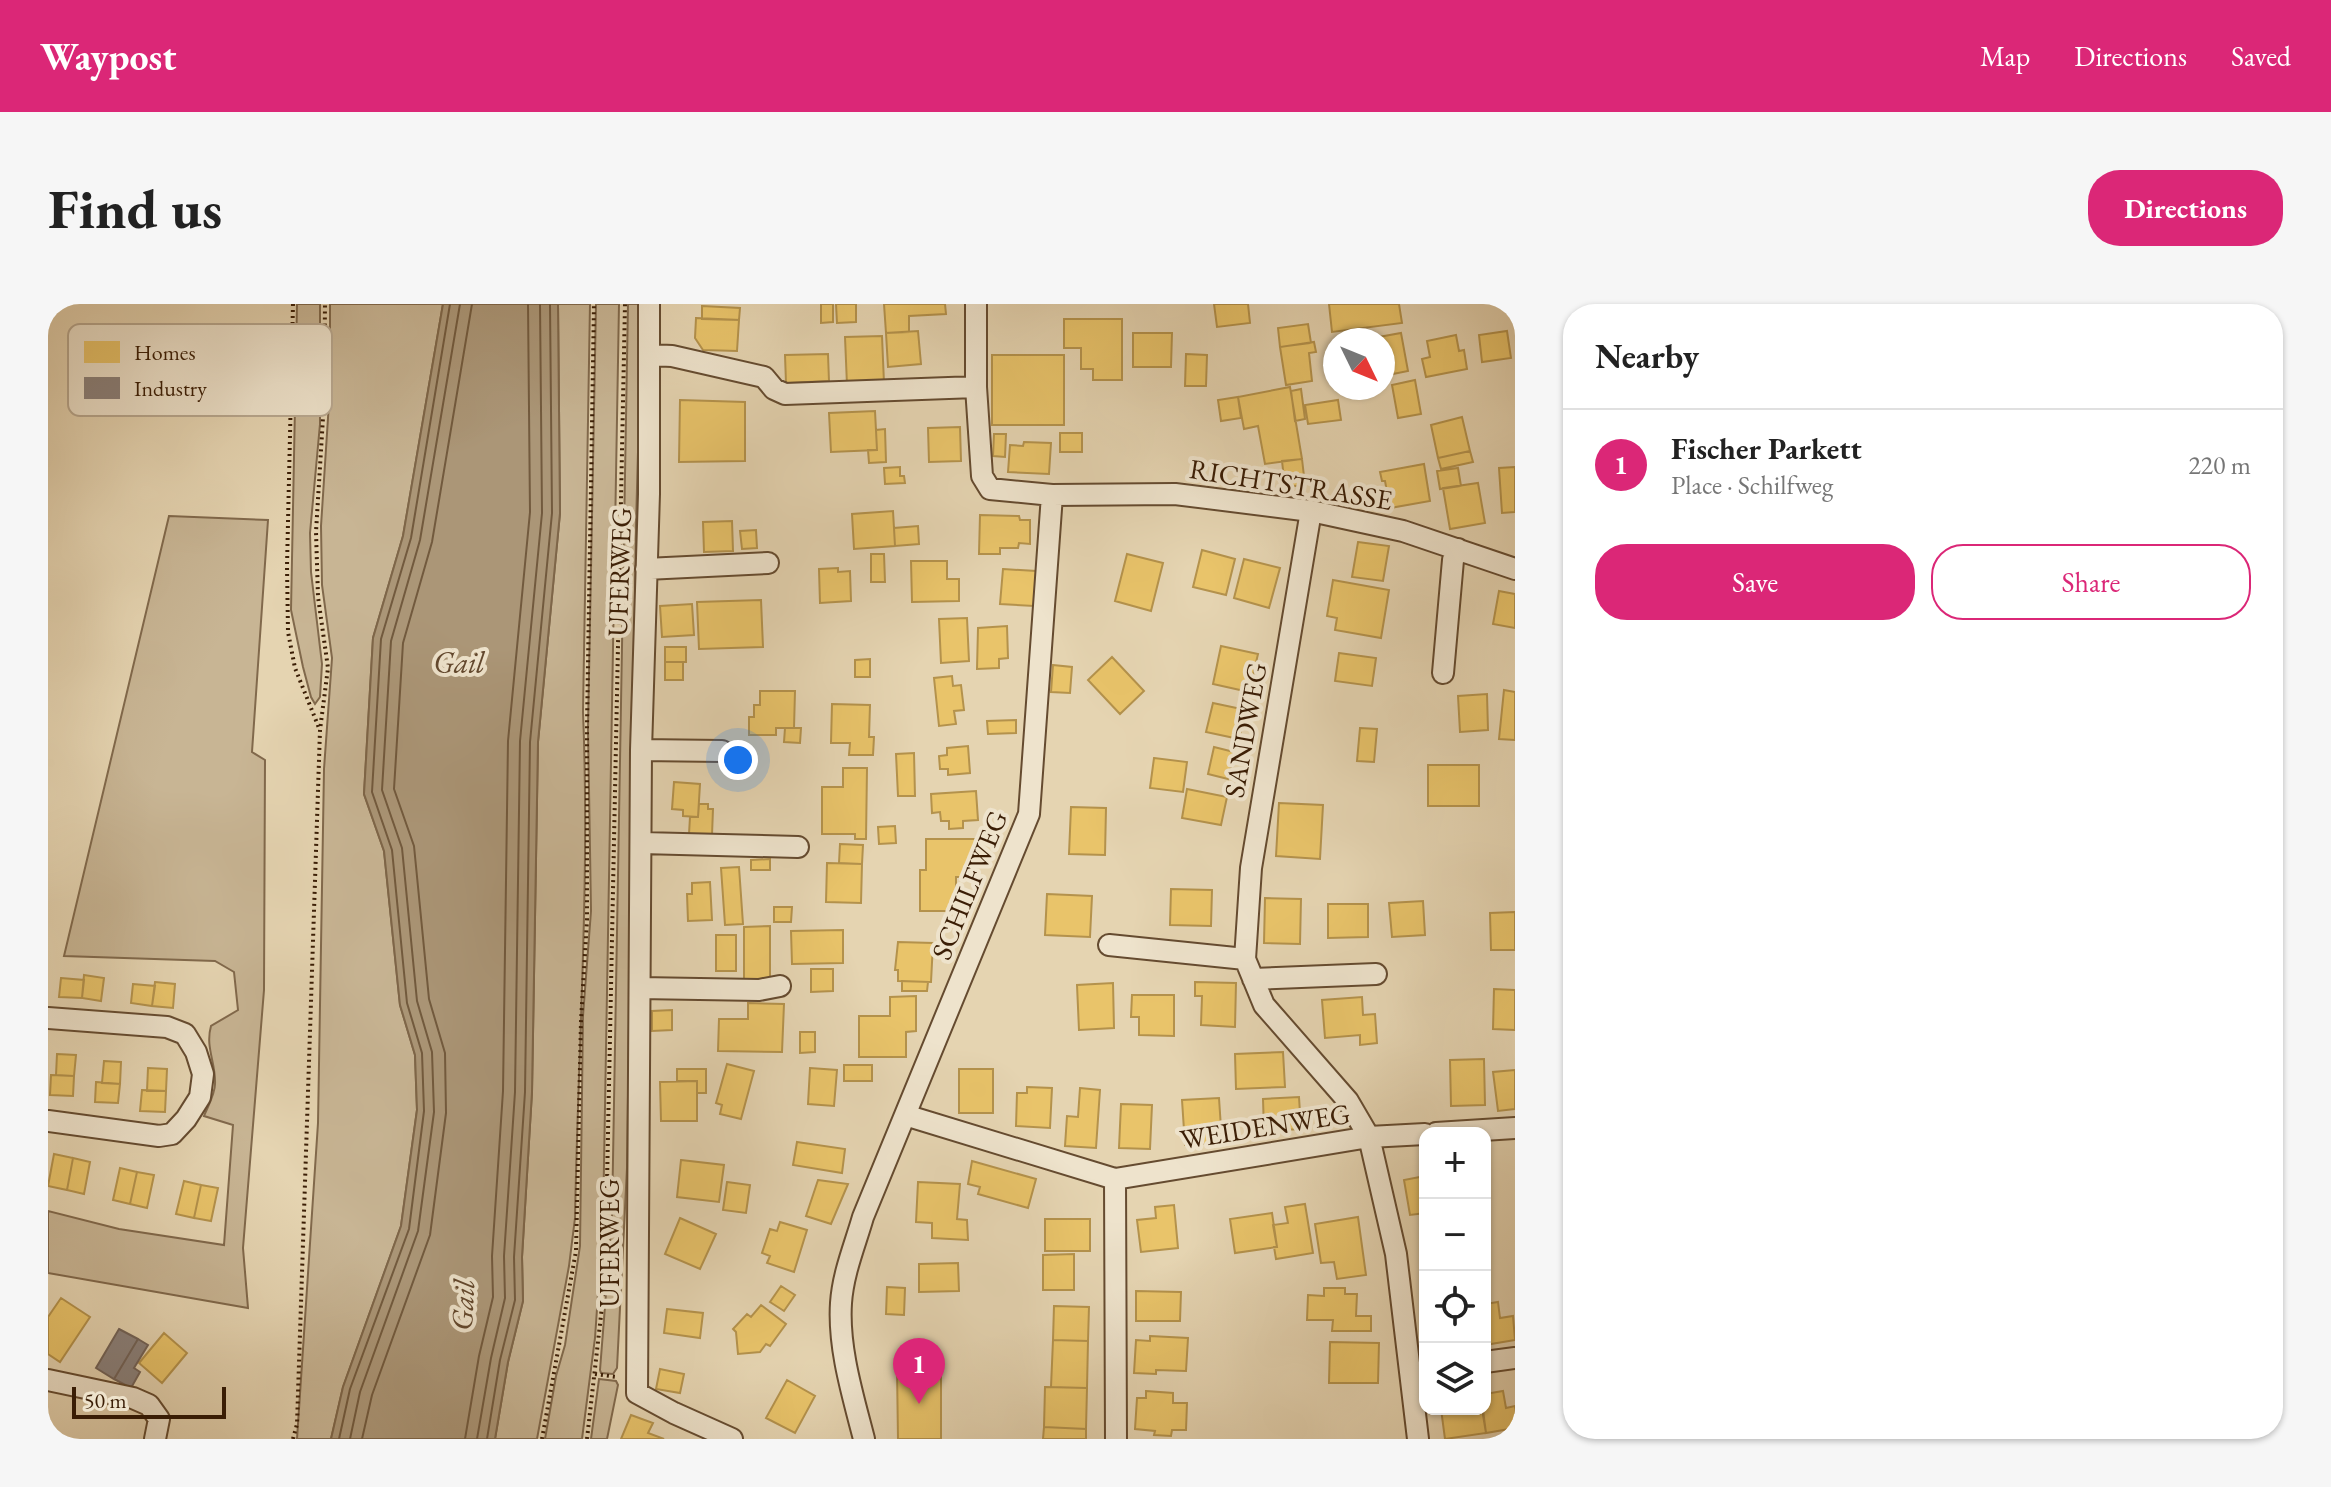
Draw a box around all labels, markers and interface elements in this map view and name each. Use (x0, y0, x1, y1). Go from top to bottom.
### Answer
text: Waypost (40, 32, 177, 81)
text: Map (1980, 38, 2030, 74)
text: Directions (2074, 38, 2187, 74)
text: Saved (2231, 38, 2291, 74)
button: Directions (2088, 170, 2283, 246)
text: Find us (48, 172, 222, 245)
legend (68, 324, 332, 416)
north arrow (1323, 328, 1395, 400)
text: Nearby (1595, 334, 1699, 378)
text: Homes (134, 338, 196, 367)
text: Industry (134, 374, 207, 403)
text: Fischer Parkett (1671, 429, 1862, 468)
text: 1 (1614, 448, 1628, 482)
text: 220 m (2188, 448, 2251, 482)
street label: RICHTSTRASSE (1187, 450, 1395, 518)
text: Place · Schilfweg (1671, 468, 1833, 502)
street label: UFERWEG (599, 507, 639, 637)
button: Save (1595, 544, 1915, 620)
button: Share (1931, 544, 2251, 620)
water label: Gail (433, 643, 486, 682)
street label: SANDWEG (1215, 660, 1275, 800)
your location (718, 740, 758, 780)
street label: SCHILFWEG (923, 805, 1015, 965)
street label: WEIDENWEG (1177, 1095, 1353, 1157)
map controls (1419, 1127, 1491, 1415)
button: + (1419, 1127, 1491, 1199)
street label: UFERWEG (591, 1178, 627, 1308)
button: − (1419, 1199, 1491, 1271)
button: locate (1419, 1271, 1491, 1343)
water label: Gail (442, 1277, 483, 1332)
pin: 1 (893, 1338, 945, 1404)
button: layers (1419, 1343, 1491, 1415)
scale bar (72, 1383, 226, 1419)
text: 50 m (84, 1386, 127, 1415)

